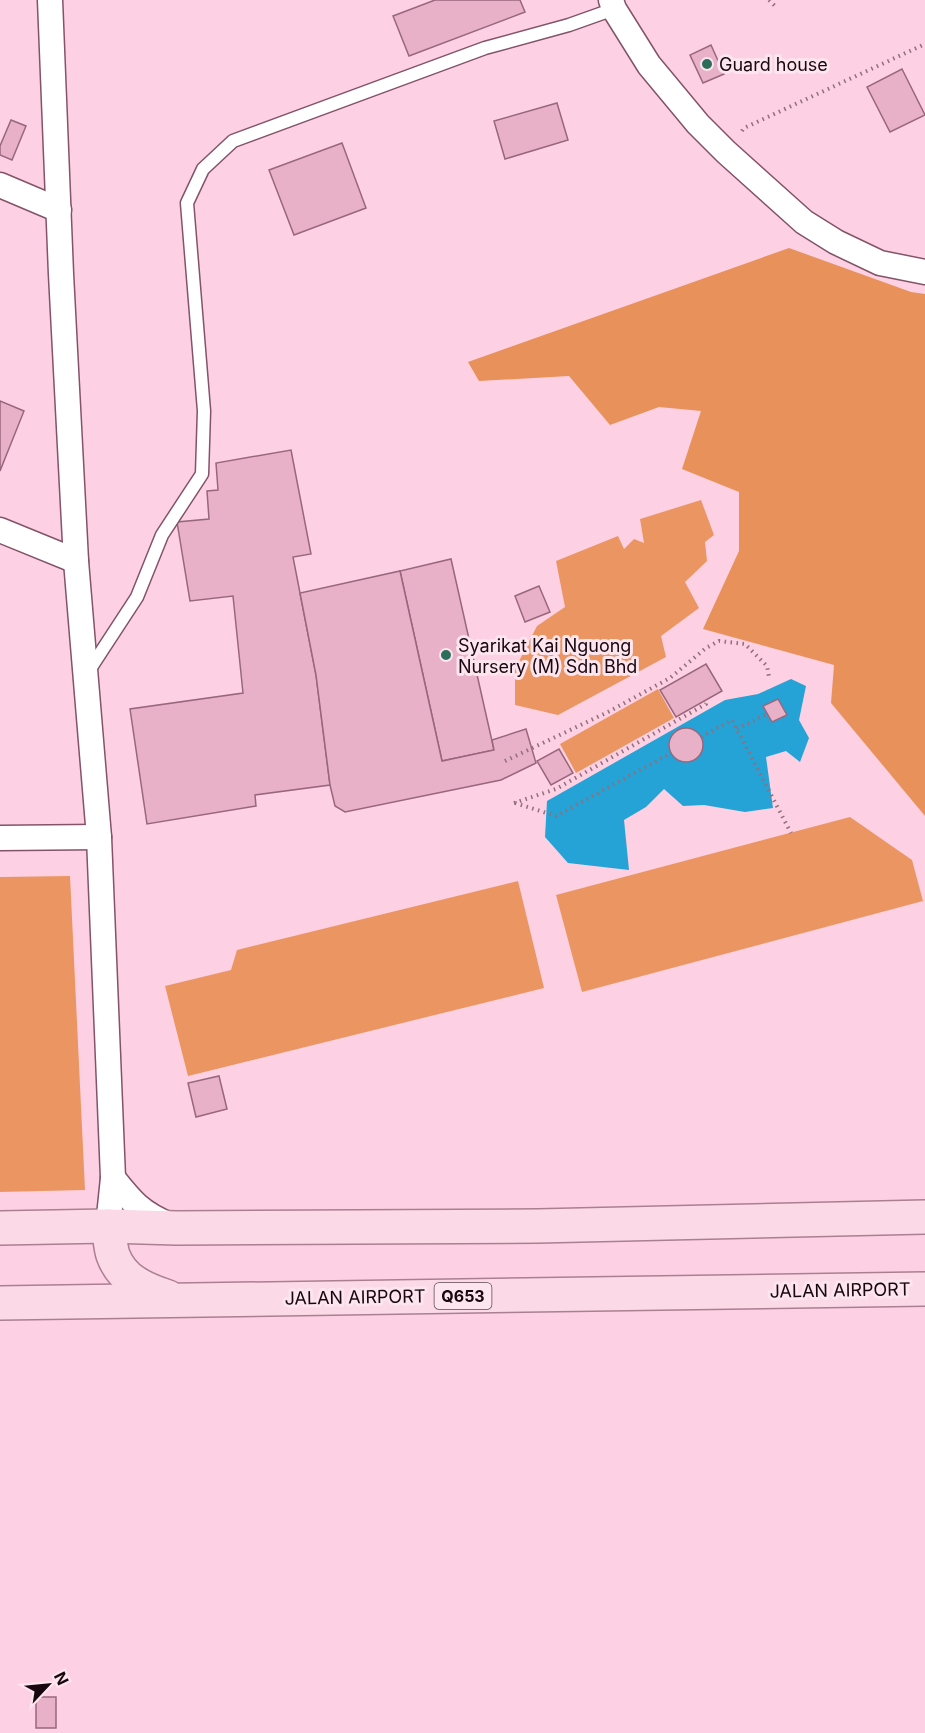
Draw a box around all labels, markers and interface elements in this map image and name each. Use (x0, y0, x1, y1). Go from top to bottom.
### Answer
place label: Guard house (719, 54, 828, 75)
marker: Guard house (700, 57, 714, 71)
place label: Syarikat Kai Nguong Nursery (M) Sdn Bhd (458, 635, 637, 677)
marker: Syarikat Kai Nguong Nursery (M) Sdn Bhd (439, 648, 453, 662)
street label: JALAN AIRPORT (769, 1278, 911, 1302)
road number: Q653 (434, 1283, 492, 1309)
street label: JALAN AIRPORT (284, 1285, 426, 1309)
north arrow (18, 1655, 78, 1715)
text: N (50, 1669, 73, 1688)

